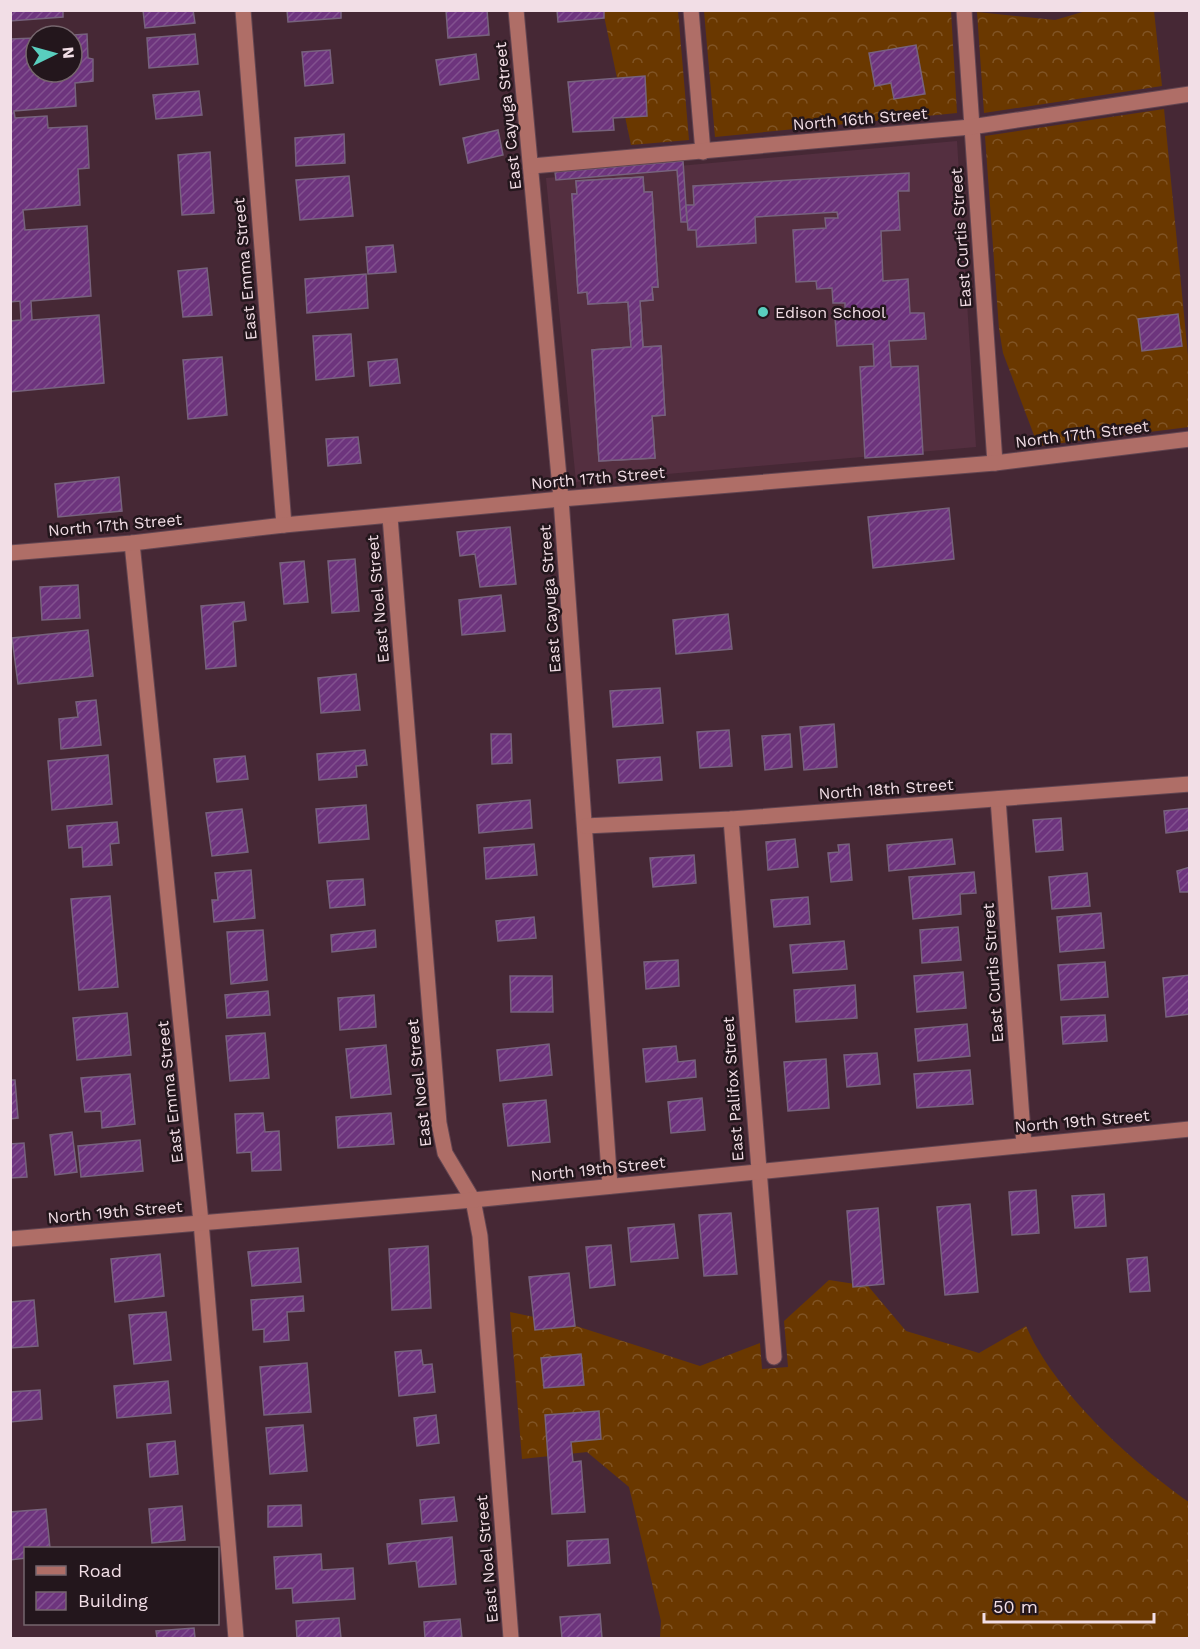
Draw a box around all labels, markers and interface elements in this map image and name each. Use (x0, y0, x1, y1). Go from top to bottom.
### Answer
north arrow (24, 24, 84, 84)
street label: East Cayuga Street (491, 41, 525, 191)
text: N (58, 46, 78, 59)
street label: North 16th Street (792, 104, 928, 134)
street label: East Curtis Street (947, 167, 975, 308)
street label: East Emma Street (229, 197, 261, 341)
place label: Edison School (775, 303, 886, 322)
marker: Edison School (756, 305, 770, 319)
street label: North 17th Street (1014, 416, 1150, 452)
street label: North 17th Street (530, 463, 666, 493)
street label: North 17th Street (47, 510, 183, 540)
street label: East Cayuga Street (535, 524, 565, 674)
street label: East Noel Street (363, 534, 393, 664)
street label: North 18th Street (818, 775, 954, 803)
street label: East Curtis Street (979, 902, 1007, 1043)
street label: East Palifox Street (718, 1016, 748, 1162)
street label: East Noel Street (403, 1018, 435, 1148)
street label: East Emma Street (153, 1020, 187, 1164)
street label: North 19th Street (1014, 1106, 1151, 1136)
street label: North 19th Street (530, 1152, 667, 1186)
street label: North 19th Street (47, 1197, 184, 1227)
street label: East Noel Street (472, 1494, 502, 1624)
legend (24, 1547, 219, 1625)
text: Road (78, 1560, 122, 1581)
scale bar (984, 1586, 1154, 1624)
text: Building (78, 1590, 148, 1611)
text: 50 m (993, 1596, 1038, 1617)

